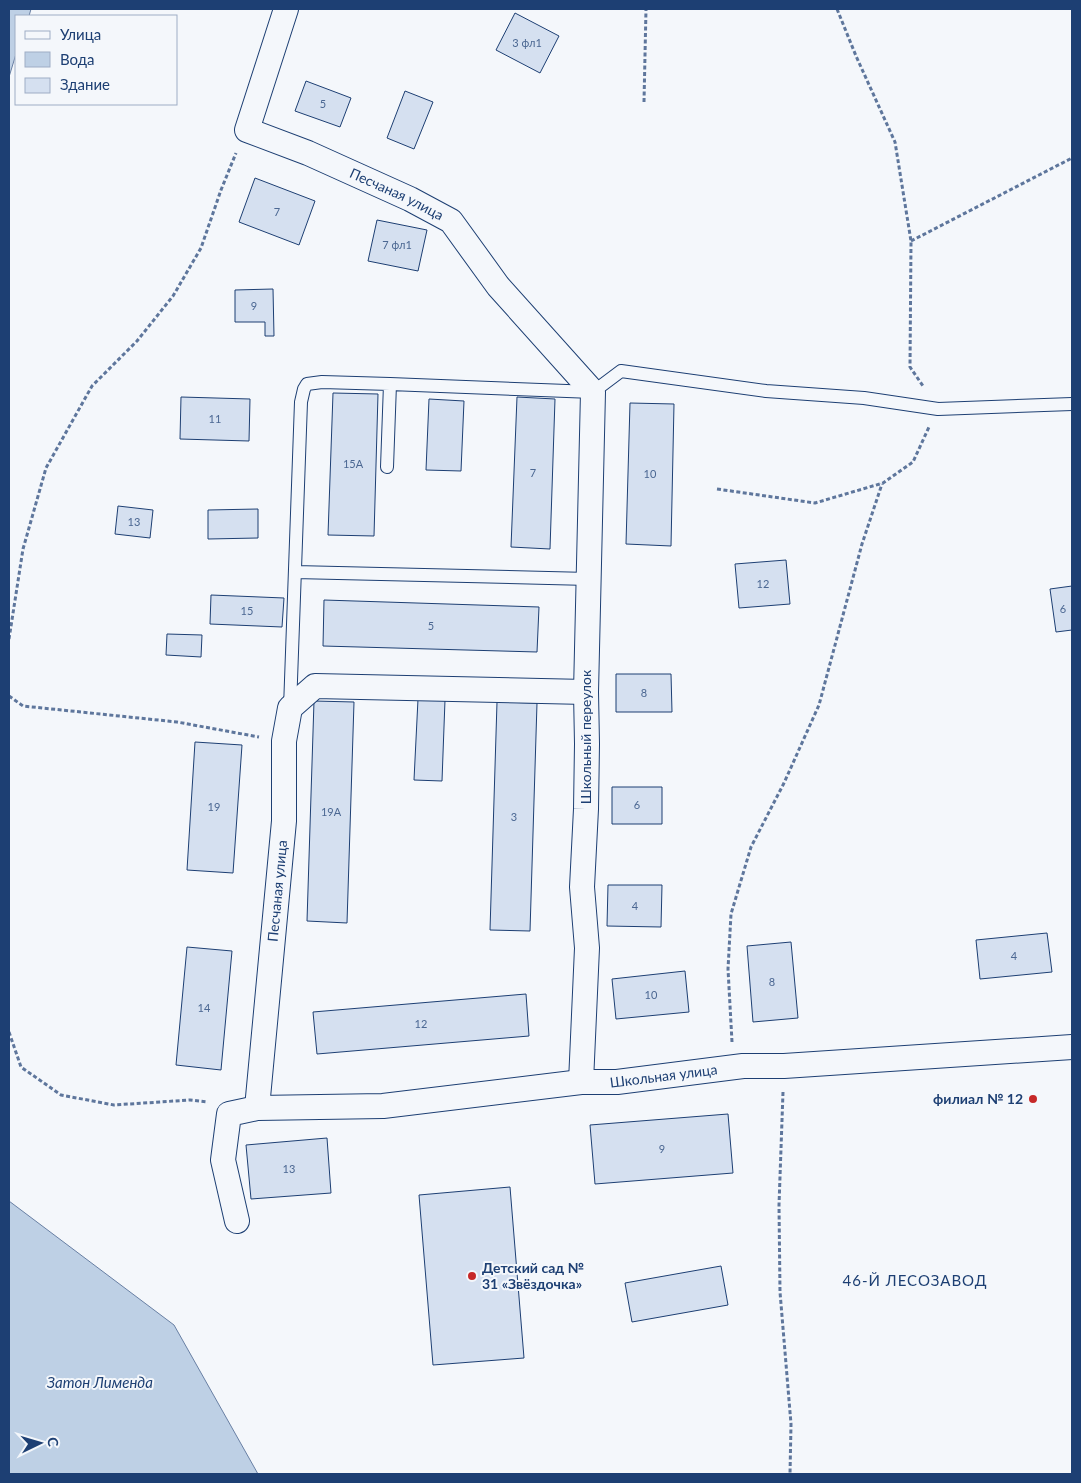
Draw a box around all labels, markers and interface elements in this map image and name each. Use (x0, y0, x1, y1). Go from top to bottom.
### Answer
legend (15, 15, 178, 105)
text: Улица (60, 25, 101, 43)
house number: 3 фл1 (512, 36, 542, 49)
text: Вода (60, 50, 95, 68)
text: Здание (60, 75, 110, 93)
house number: 5 (320, 97, 326, 110)
street label: Песчаная улица (347, 164, 447, 223)
house number: 7 (274, 205, 280, 218)
house number: 7 фл1 (382, 238, 412, 251)
house number: 9 (251, 299, 257, 312)
house number: 11 (209, 412, 221, 425)
house number: 15А (343, 457, 364, 470)
house number: 7 (530, 466, 536, 479)
house number: 10 (644, 467, 657, 480)
house number: 13 (128, 515, 140, 528)
house number: 12 (757, 577, 769, 590)
house number: 6 (1060, 602, 1066, 615)
house number: 15 (241, 604, 253, 617)
house number: 5 (428, 619, 434, 632)
street label: Школьный переулок (577, 669, 594, 804)
house number: 8 (641, 686, 647, 699)
house number: 6 (634, 798, 640, 811)
house number: 19 (208, 800, 220, 813)
house number: 19А (321, 805, 342, 818)
house number: 3 (511, 810, 517, 823)
street label: Песчаная улица (264, 839, 290, 942)
house number: 4 (632, 899, 639, 912)
house number: 4 (1011, 949, 1018, 962)
house number: 8 (769, 975, 775, 988)
house number: 10 (645, 988, 658, 1001)
house number: 14 (198, 1001, 211, 1014)
house number: 12 (415, 1017, 427, 1030)
street label: Школьная улица (609, 1060, 718, 1091)
place label: филиал № 12 (933, 1090, 1023, 1107)
marker: филиал № 12 (1027, 1093, 1039, 1105)
house number: 9 (659, 1142, 665, 1155)
house number: 13 (283, 1162, 295, 1175)
place label: Детский сад № 31 «Звёздочка» (482, 1259, 584, 1292)
marker: Детский сад № 31 «Звёздочка» (466, 1270, 478, 1282)
district label: 46-Й ЛЕСОЗАВОД (843, 1271, 987, 1289)
water label: Затон Лименда (46, 1373, 153, 1391)
north arrow (15, 1418, 65, 1468)
text: С (45, 1436, 62, 1448)

